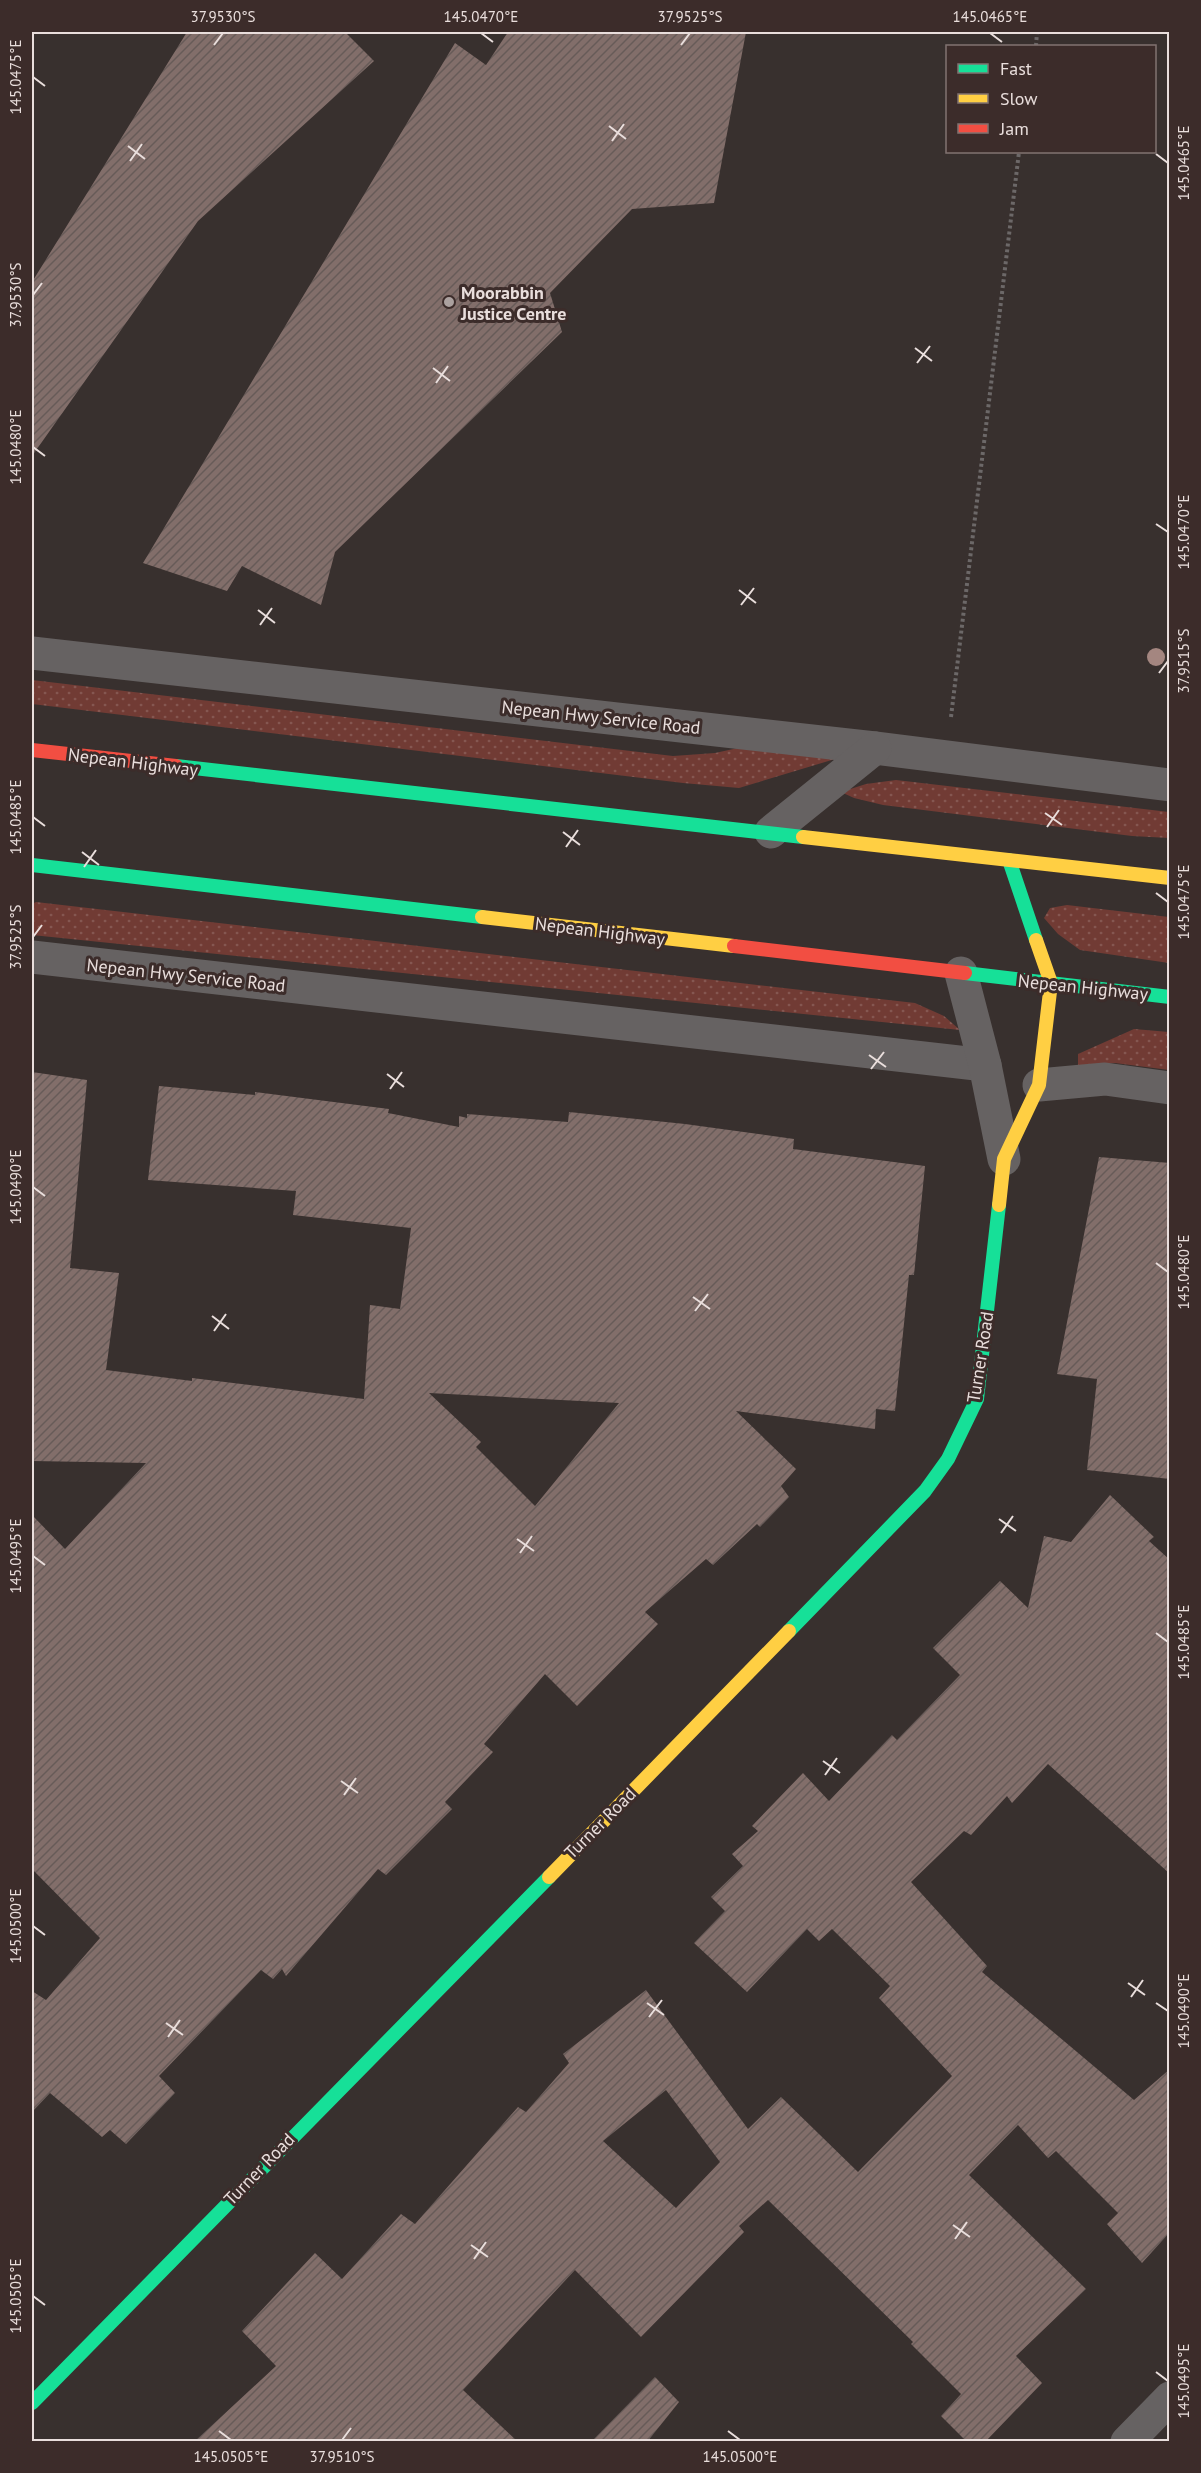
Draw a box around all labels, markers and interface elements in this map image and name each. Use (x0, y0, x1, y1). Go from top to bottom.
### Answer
text: 37.9530°S (191, 7, 256, 26)
text: 145.0470°E (444, 7, 518, 26)
text: 37.9525°S (658, 7, 723, 26)
text: 145.0465°E (953, 7, 1027, 26)
text: 145.0475°E (6, 40, 25, 114)
legend (946, 45, 1156, 153)
text: Fast (1000, 57, 1032, 80)
text: Slow (1000, 87, 1038, 110)
text: Jam (999, 117, 1029, 140)
text: 145.0465°E (1174, 126, 1193, 200)
text: 37.9530°S (6, 262, 25, 327)
place label: Moorabbin Justice Centre (460, 281, 566, 325)
marker: Moorabbin Justice Centre (442, 295, 456, 309)
text: 145.0480°E (6, 410, 25, 484)
text: 145.0470°E (1174, 495, 1193, 569)
text: 37.9515°S (1174, 628, 1193, 693)
street label: Nepean Hwy Service Road (500, 695, 702, 739)
street label: Nepean Highway (67, 743, 200, 781)
text: 145.0485°E (6, 780, 25, 854)
text: 145.0475°E (1174, 865, 1193, 939)
text: 37.9525°S (6, 904, 25, 969)
street label: Nepean Highway (534, 912, 667, 950)
street label: Nepean Hwy Service Road (85, 953, 287, 997)
street label: Nepean Highway (1017, 969, 1150, 1005)
text: 145.0490°E (6, 1150, 25, 1224)
text: 145.0480°E (1174, 1235, 1193, 1309)
street label: Turner Road (961, 1310, 999, 1404)
text: 145.0495°E (6, 1519, 25, 1593)
text: 145.0485°E (1174, 1605, 1193, 1679)
street label: Turner Road (559, 1782, 641, 1864)
text: 145.0500°E (6, 1889, 25, 1963)
text: 145.0490°E (1174, 1974, 1193, 2048)
street label: Turner Road (219, 2128, 299, 2210)
text: 145.0505°E (6, 2259, 25, 2333)
text: 145.0495°E (1174, 2344, 1193, 2418)
text: 145.0505°E (194, 2447, 268, 2466)
text: 37.9510°S (310, 2447, 375, 2466)
text: 145.0500°E (703, 2447, 777, 2466)

